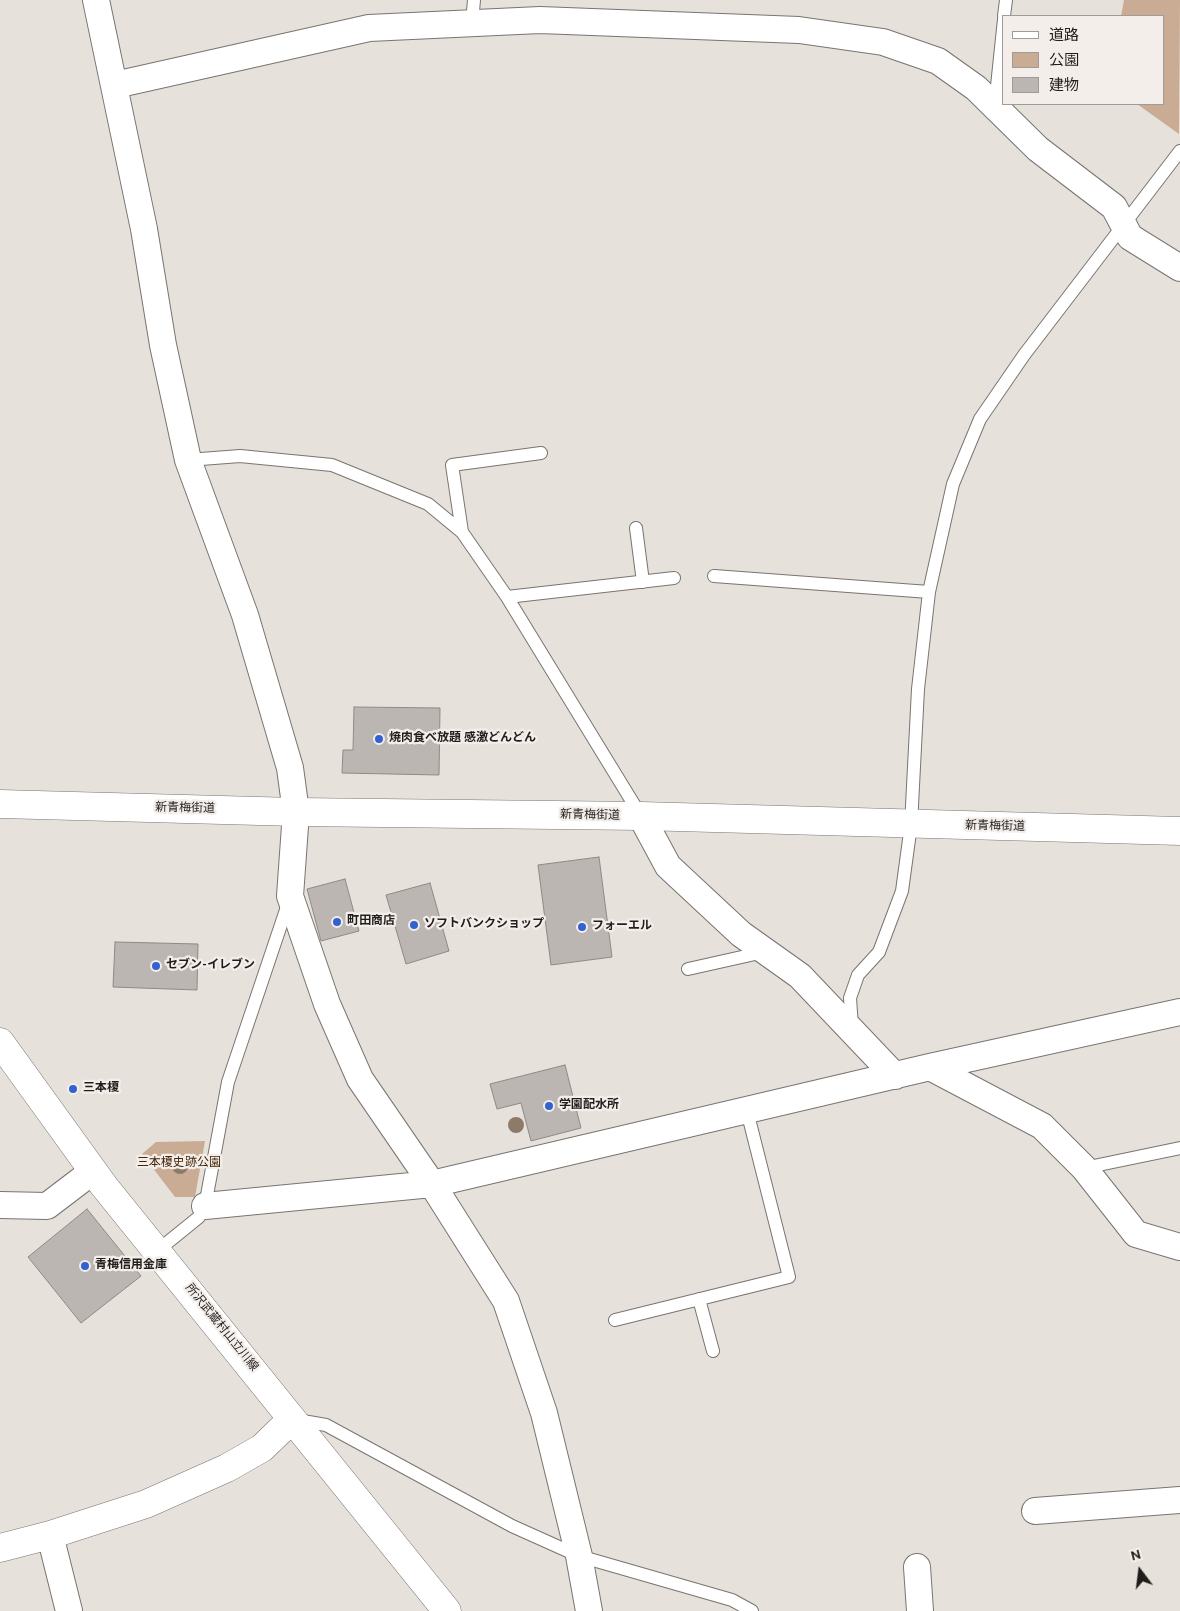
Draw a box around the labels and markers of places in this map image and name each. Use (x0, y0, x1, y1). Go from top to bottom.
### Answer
place label: 焼肉食べ放題 感激どんどん (389, 732, 536, 746)
marker: 焼肉食べ放題 感激どんどん (373, 733, 385, 745)
place label: 町田商店 (347, 915, 395, 929)
marker: 町田商店 (331, 916, 343, 928)
place label: ソフトバンクショップ (424, 918, 544, 932)
marker: ソフトバンクショップ (408, 919, 420, 931)
place label: フォーエル (592, 920, 652, 934)
marker: フォーエル (576, 921, 588, 933)
place label: セブン-イレブン (166, 959, 255, 973)
marker: セブン-イレブン (150, 960, 162, 972)
place label: 三本榎 (83, 1082, 119, 1096)
marker: 三本榎 (67, 1083, 79, 1095)
place label: 学園配水所 (559, 1099, 619, 1113)
marker: 学園配水所 (543, 1100, 555, 1112)
place label: 青梅信用金庫 (95, 1259, 167, 1273)
marker: 青梅信用金庫 (79, 1260, 91, 1272)

